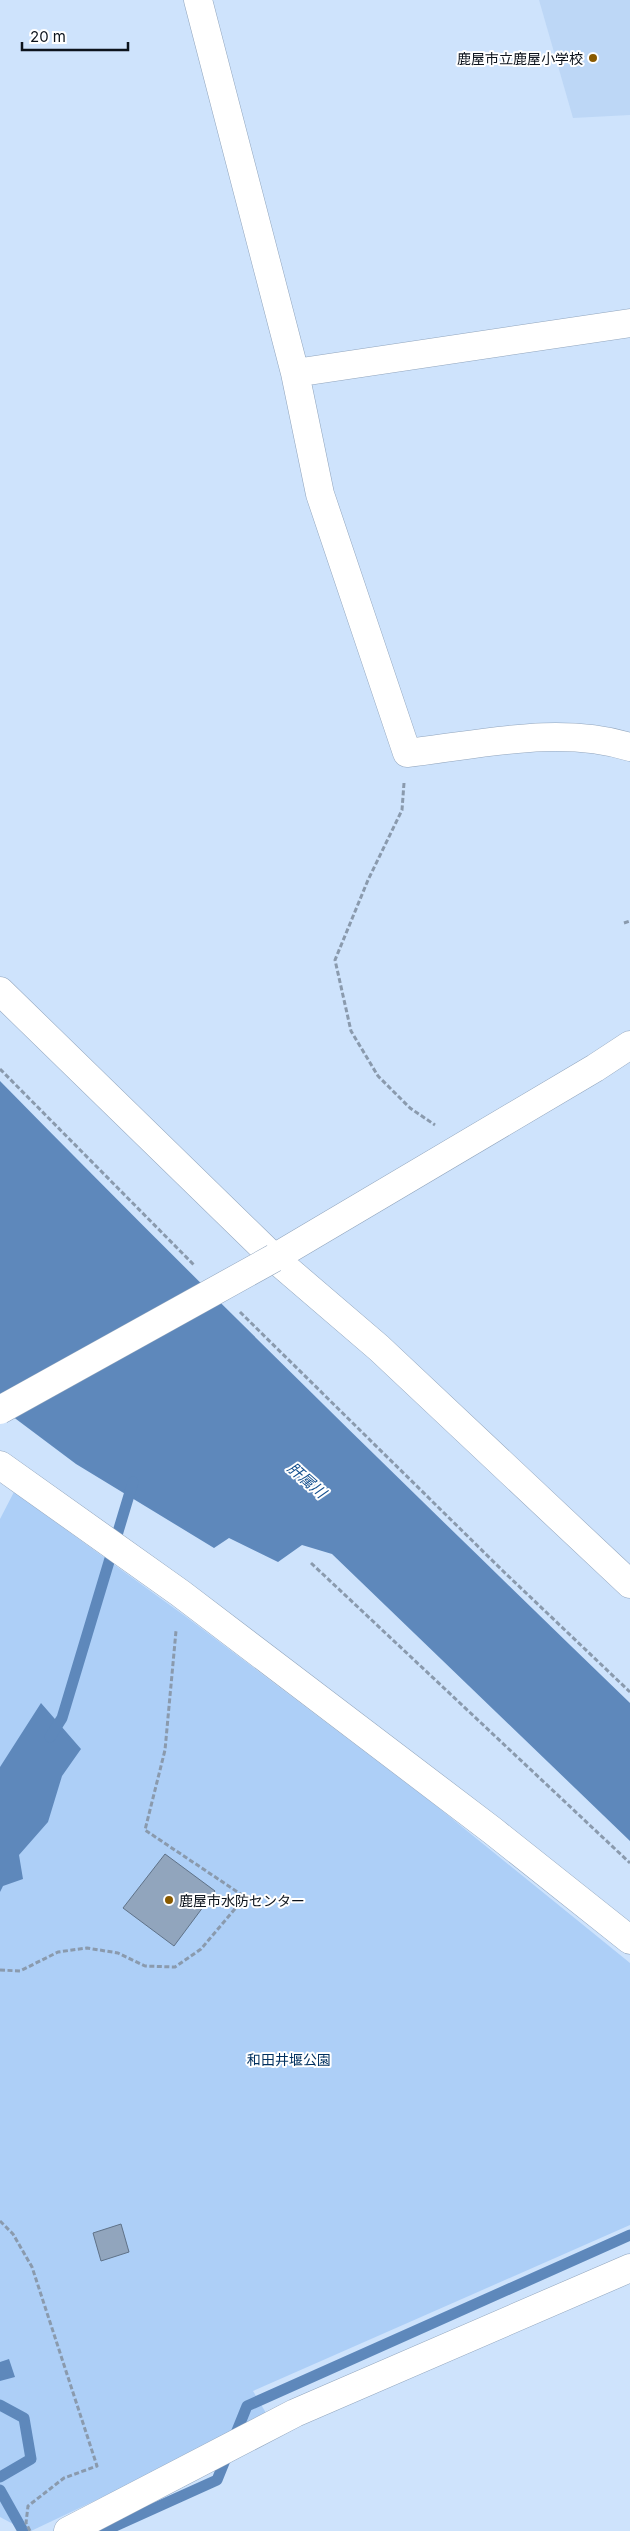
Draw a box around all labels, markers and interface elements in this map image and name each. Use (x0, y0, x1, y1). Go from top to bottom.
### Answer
scale bar (22, 20, 129, 52)
text: 20 m (30, 27, 66, 46)
place label: 鹿屋市立鹿屋小学校 (457, 50, 583, 67)
marker: 鹿屋市立鹿屋小学校 (587, 52, 599, 64)
water label: 肝属川 (284, 1458, 332, 1503)
place label: 鹿屋市水防センター (179, 1892, 305, 1909)
marker: 鹿屋市水防センター (163, 1894, 175, 1906)
park label: 和田井堰公園 (247, 2051, 331, 2068)

